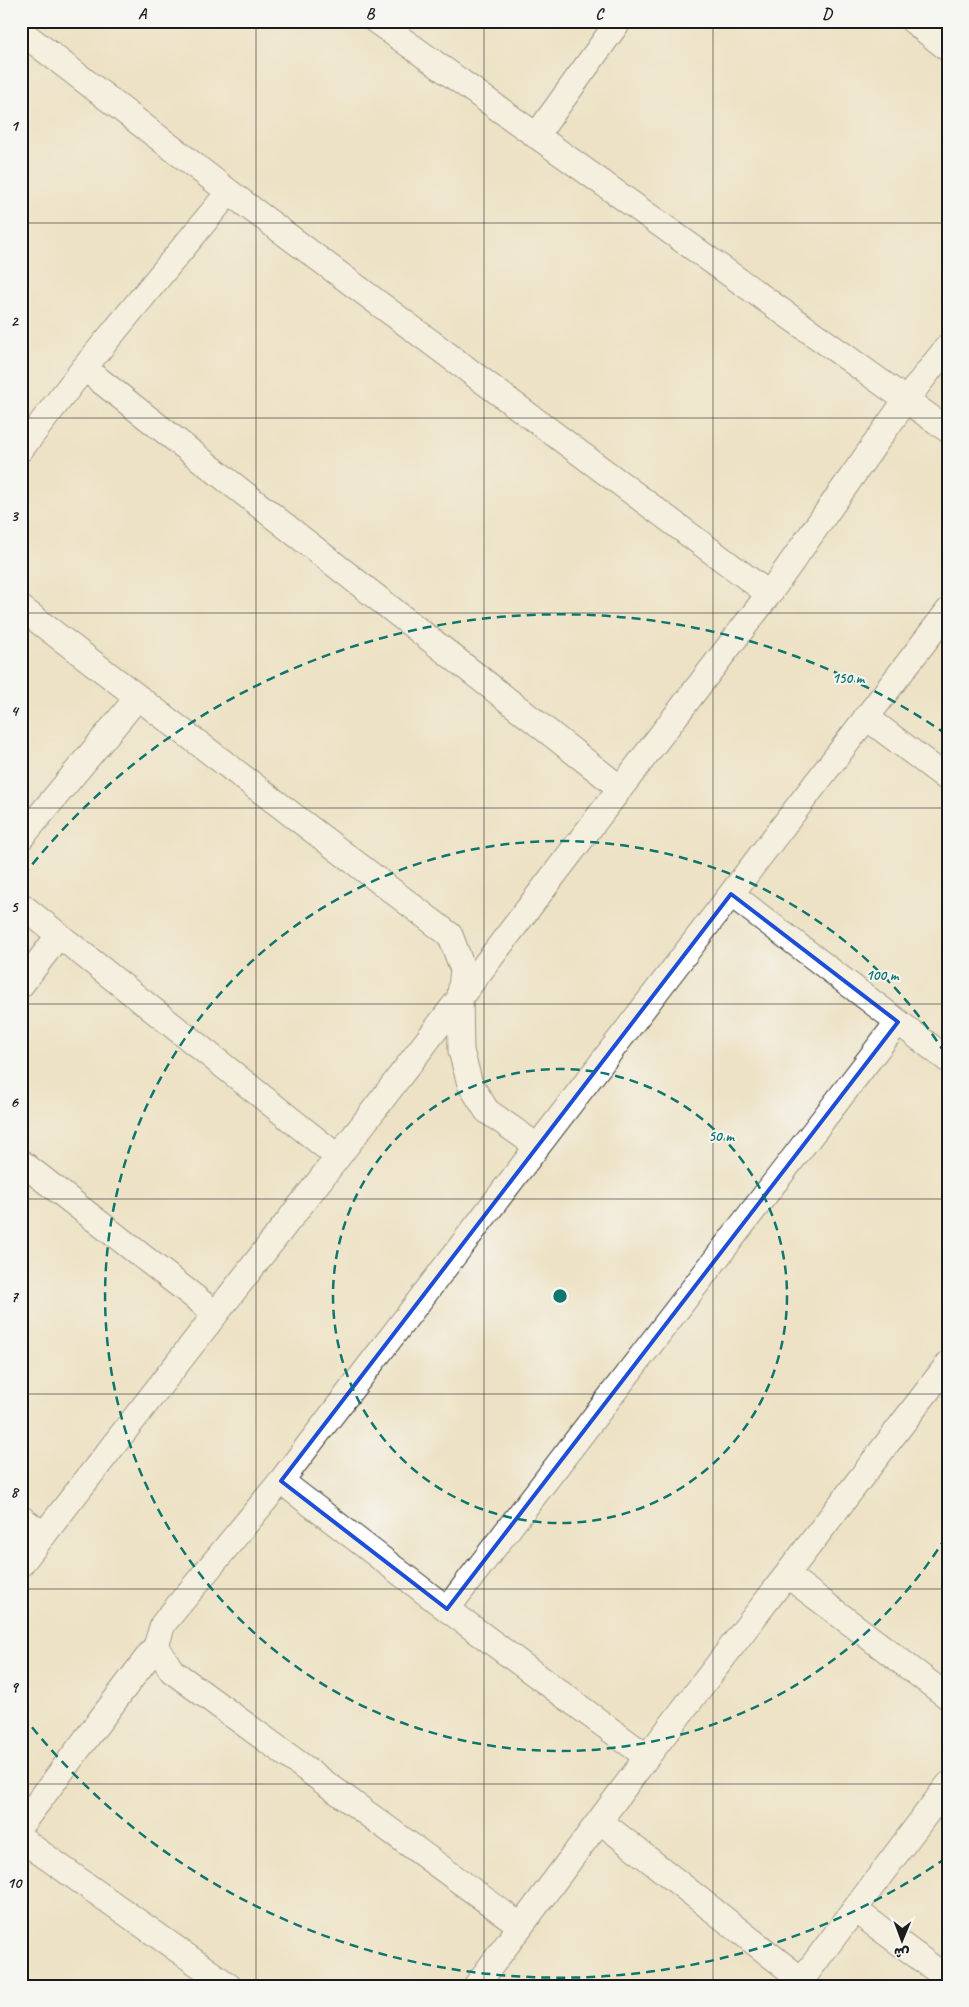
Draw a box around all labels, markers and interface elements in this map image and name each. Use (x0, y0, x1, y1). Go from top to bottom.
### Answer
text: A (138, 4, 148, 24)
text: B (366, 4, 376, 24)
text: C (595, 4, 605, 24)
text: D (822, 4, 833, 24)
text: 1 (10, 116, 19, 136)
text: 2 (10, 311, 19, 331)
text: 3 (10, 506, 19, 526)
text: 150 m (832, 669, 866, 688)
text: 4 (10, 701, 19, 721)
text: 5 (11, 897, 20, 917)
text: 100 m (866, 966, 900, 985)
text: 6 (10, 1092, 19, 1112)
text: 50 m (708, 1127, 735, 1146)
text: 7 (10, 1287, 19, 1307)
centre of rings (551, 1287, 569, 1305)
text: 8 (10, 1482, 19, 1502)
text: 9 (10, 1677, 19, 1697)
text: 10 (7, 1873, 23, 1893)
north arrow (876, 1914, 926, 1964)
text: ش (894, 1944, 910, 1961)

